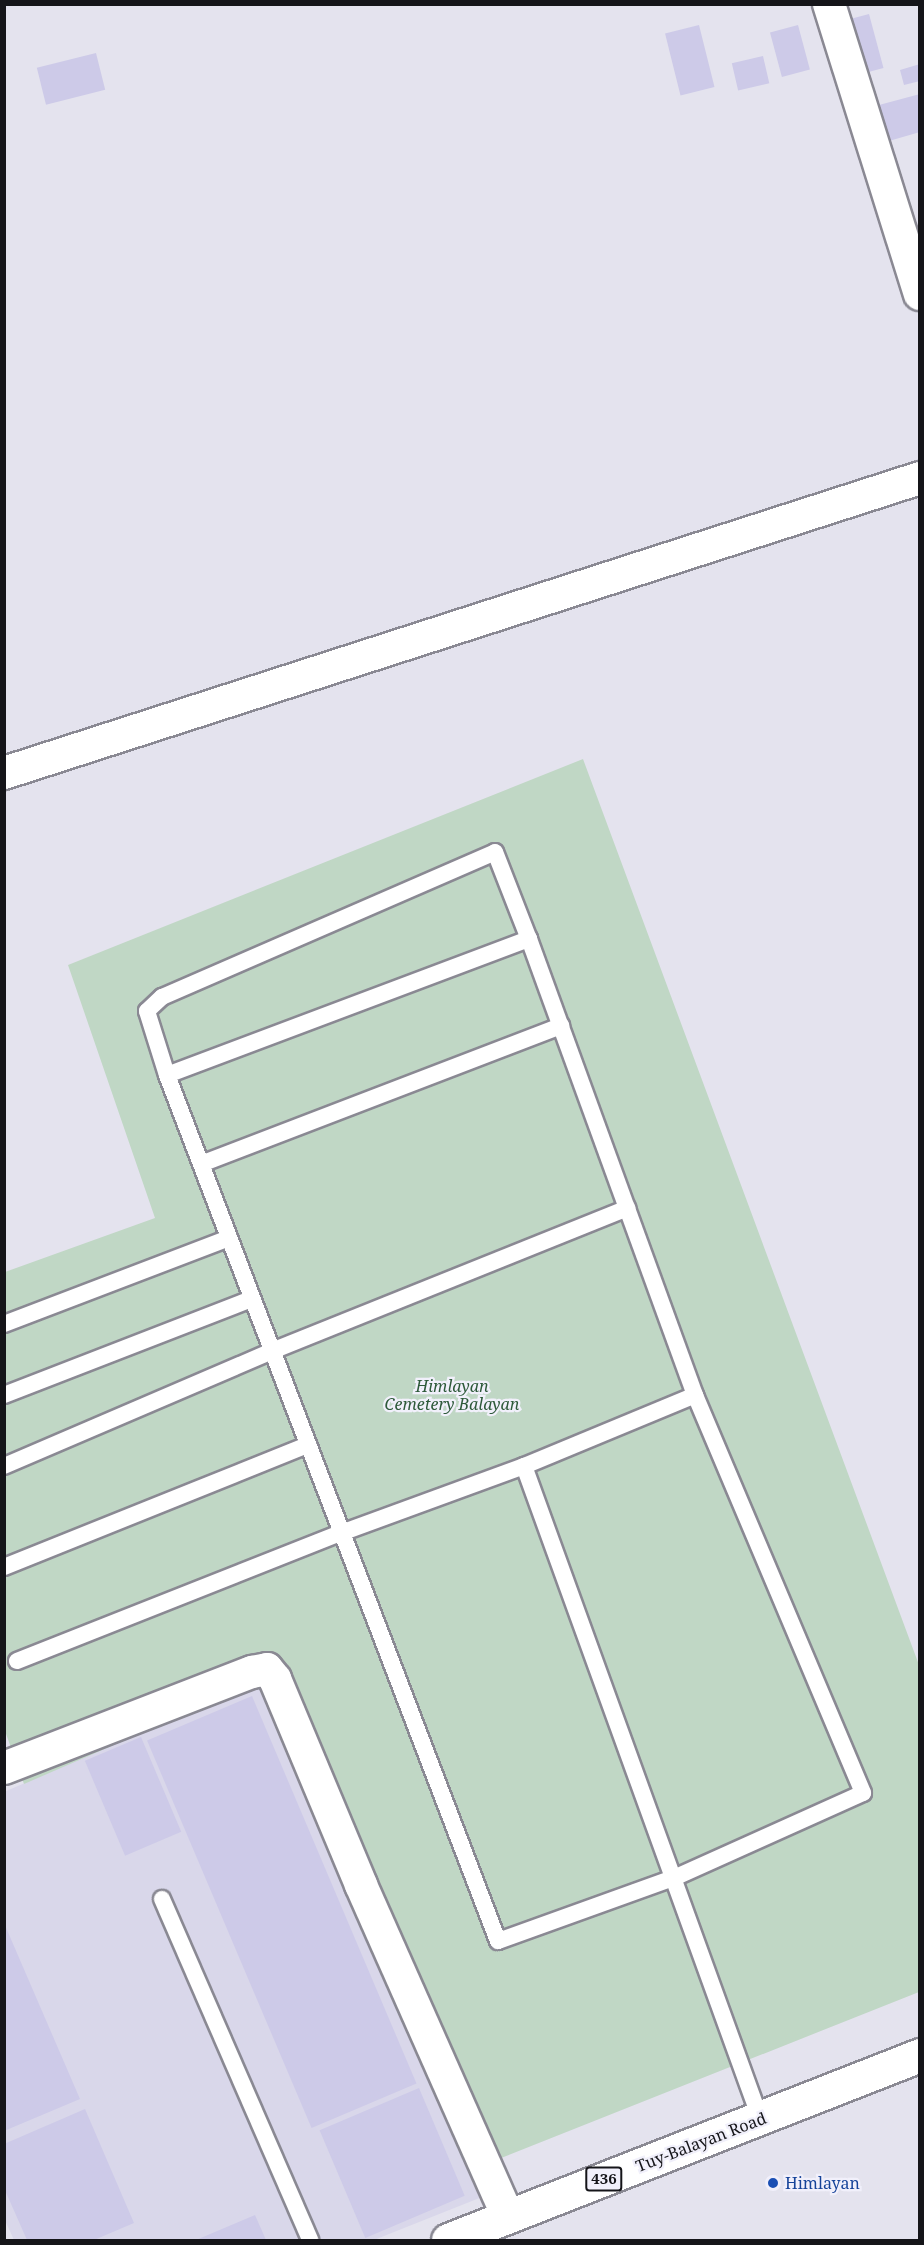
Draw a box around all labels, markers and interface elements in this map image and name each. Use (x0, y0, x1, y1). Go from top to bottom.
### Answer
park label: Himlayan Cemetery Balayan (385, 1376, 519, 1414)
street label: Tuy-Balayan Road (633, 2108, 769, 2176)
road number: 436 (584, 2167, 624, 2191)
place label: Himlayan (785, 2173, 860, 2193)
marker: Himlayan (766, 2176, 780, 2190)

